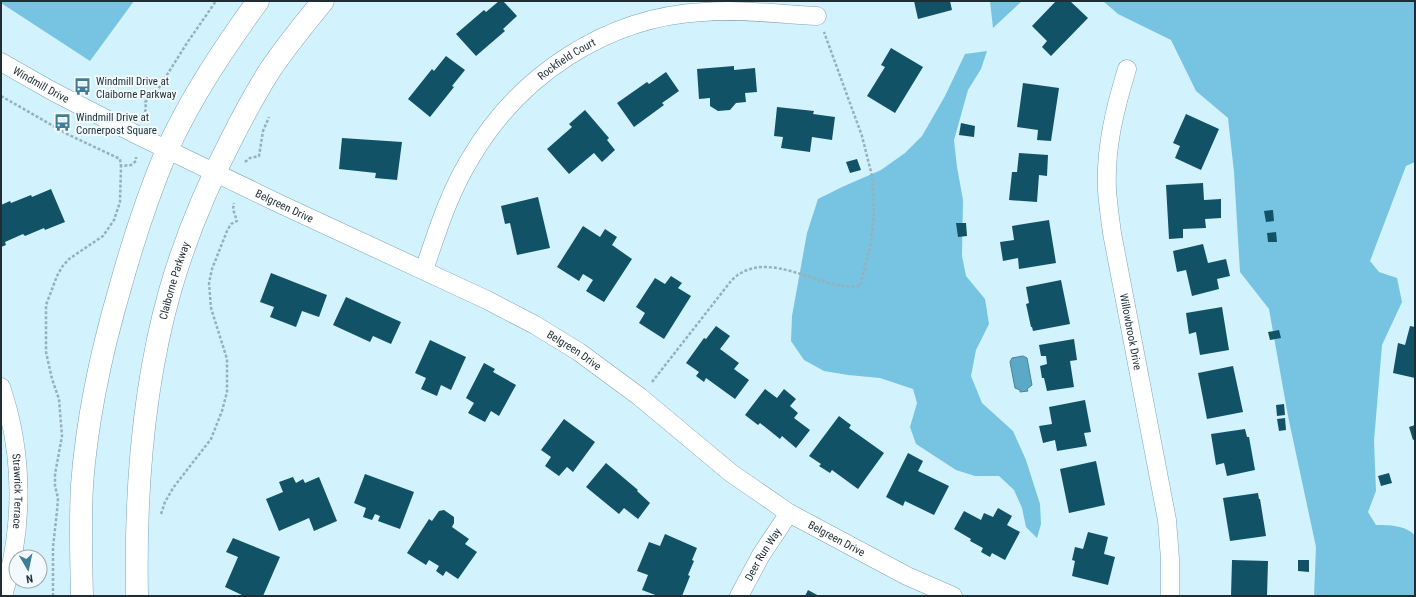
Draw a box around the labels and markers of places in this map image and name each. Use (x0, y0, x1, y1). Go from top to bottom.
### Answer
place label: Windmill Drive at Claiborne Parkway (96, 75, 177, 101)
bus stop icon: Windmill Drive at Claiborne Parkway (73, 77, 93, 97)
place label: Windmill Drive at Cornerpost Square (76, 111, 157, 137)
bus stop icon: Windmill Drive at Cornerpost Square (53, 113, 73, 133)

